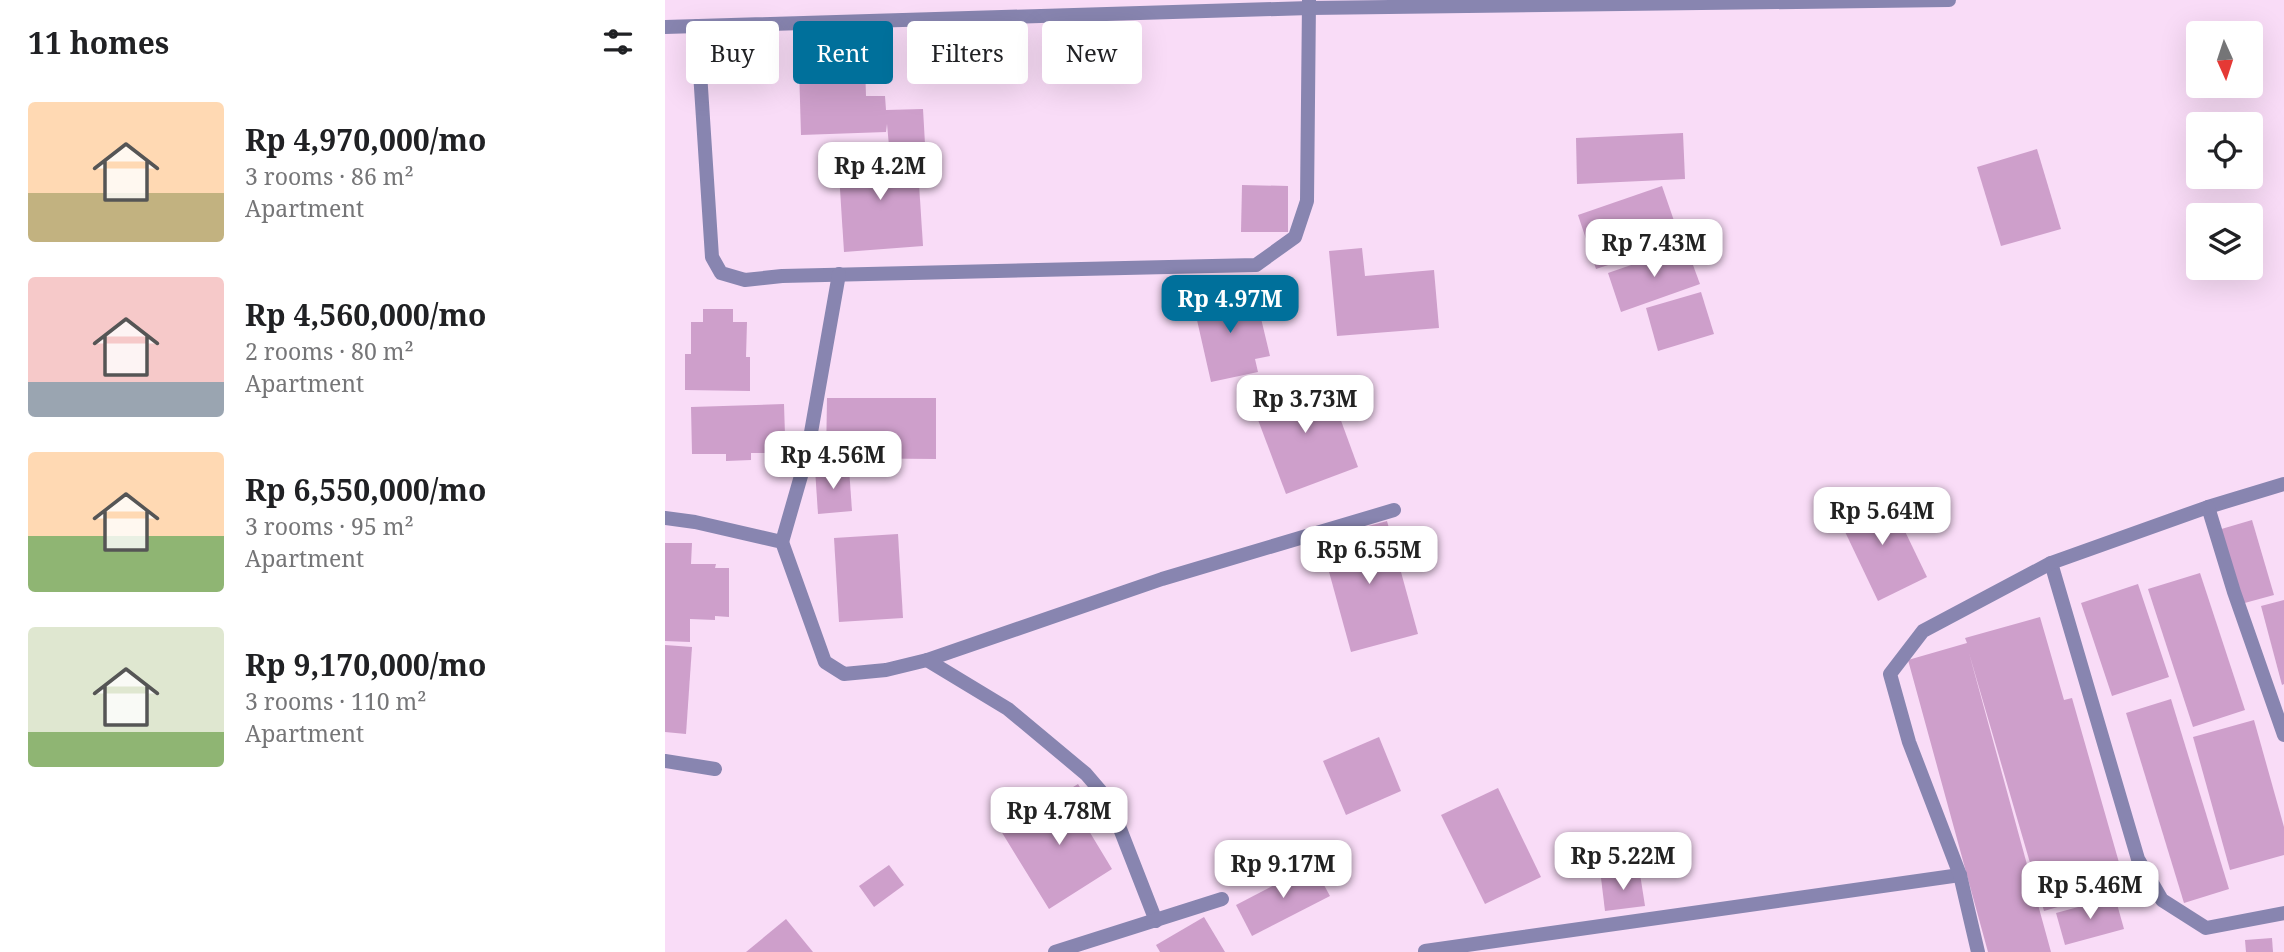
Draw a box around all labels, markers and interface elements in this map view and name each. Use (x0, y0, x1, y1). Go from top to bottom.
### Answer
chip: Buy (686, 21, 779, 84)
chip: Rent (793, 21, 893, 84)
chip: Filters (907, 21, 1028, 84)
chip: New (1042, 21, 1142, 84)
north arrow (2186, 21, 2263, 98)
map controls (2186, 21, 2263, 280)
text: 11 homes (28, 22, 169, 63)
icon: filters (599, 23, 637, 61)
button: locate (2186, 112, 2263, 189)
text: Rp 4,970,000/mo (245, 119, 486, 160)
icon: home (84, 130, 168, 214)
pin: Rp 4.2M (815, 142, 945, 202)
text: Rp 4.2M (834, 149, 926, 181)
text: 3 rooms · 86 m² (245, 160, 414, 192)
text: Apartment (245, 192, 364, 224)
button: layers (2186, 203, 2263, 280)
pin: Rp 7.43M (1582, 219, 1726, 279)
text: Rp 7.43M (1602, 226, 1706, 258)
pin: Rp 4.97M (1158, 276, 1302, 335)
text: Rp 4.97M (1178, 282, 1282, 314)
text: Rp 4,560,000/mo (245, 294, 486, 335)
icon: home (84, 305, 168, 389)
text: 2 rooms · 80 m² (245, 335, 414, 367)
text: Apartment (245, 367, 364, 399)
pin: Rp 3.73M (1233, 376, 1377, 435)
text: Rp 3.73M (1253, 382, 1357, 414)
pin: Rp 4.56M (761, 432, 905, 491)
text: Rp 4.56M (781, 438, 885, 470)
text: Rp 6,550,000/mo (245, 469, 486, 510)
icon: home (84, 480, 168, 564)
pin: Rp 5.64M (1810, 488, 1954, 547)
text: Rp 5.64M (1830, 494, 1934, 526)
text: 3 rooms · 95 m² (245, 510, 414, 542)
pin: Rp 6.55M (1297, 526, 1441, 586)
text: Rp 6.55M (1317, 533, 1421, 565)
text: Apartment (245, 542, 364, 574)
text: Rp 9,170,000/mo (245, 644, 486, 685)
icon: home (84, 655, 168, 739)
text: 3 rooms · 110 m² (245, 685, 427, 717)
text: Apartment (245, 717, 364, 749)
pin: Rp 4.78M (987, 788, 1131, 847)
text: Rp 4.78M (1007, 794, 1111, 826)
pin: Rp 5.22M (1551, 832, 1695, 892)
text: Rp 5.22M (1571, 839, 1675, 871)
pin: Rp 9.17M (1211, 841, 1355, 900)
text: Rp 9.17M (1231, 847, 1335, 879)
pin: Rp 5.46M (2018, 862, 2162, 921)
text: Rp 5.46M (2038, 868, 2142, 900)

